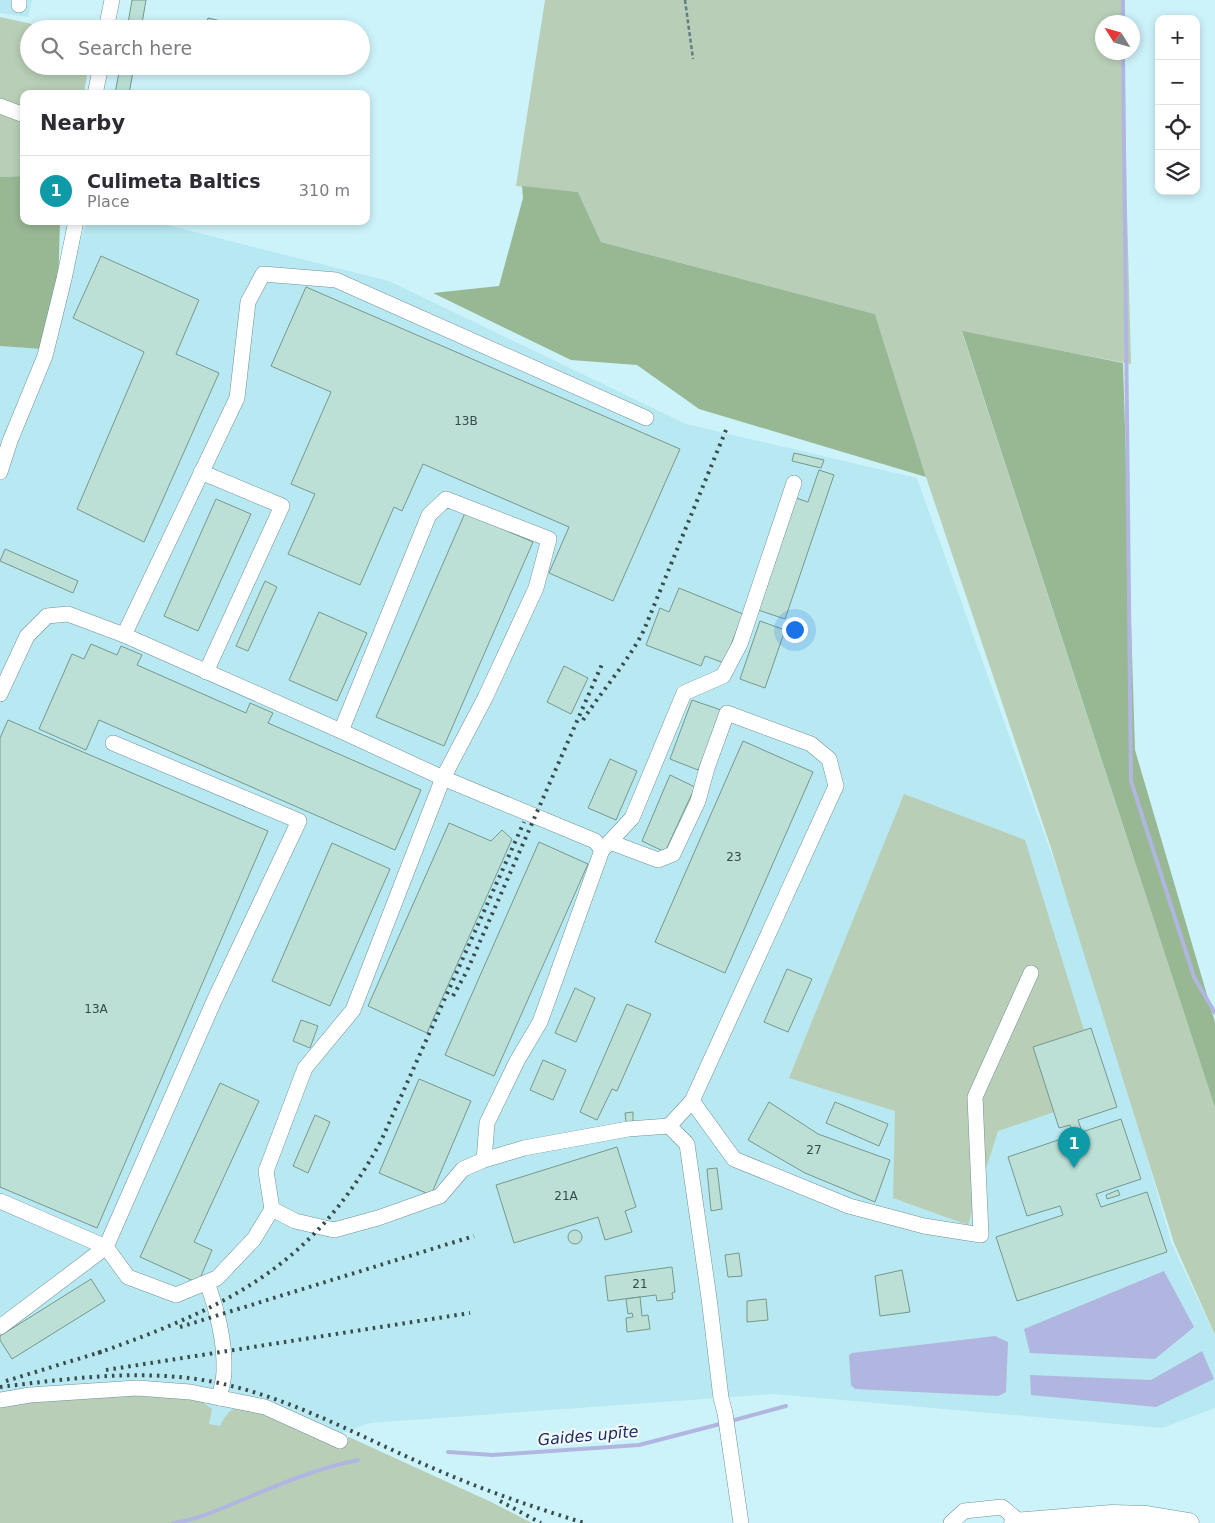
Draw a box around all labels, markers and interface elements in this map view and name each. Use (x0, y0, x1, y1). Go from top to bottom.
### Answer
north arrow (1095, 15, 1140, 60)
map controls (1155, 15, 1200, 195)
button: + (1155, 15, 1200, 60)
search box (20, 20, 370, 75)
icon: search (38, 34, 66, 62)
text: Search here (78, 37, 192, 59)
button: − (1155, 60, 1200, 105)
button: locate (1155, 105, 1200, 150)
text: Nearby (40, 111, 125, 135)
button: layers (1155, 150, 1200, 195)
text: Culimeta Baltics (87, 170, 261, 192)
text: 1 (50, 181, 62, 200)
text: 310 m (299, 181, 350, 200)
text: Place (87, 192, 130, 211)
house number: 13B (454, 414, 478, 428)
your location (782, 617, 808, 643)
house number: 23 (726, 850, 742, 864)
house number: 13A (84, 1002, 109, 1016)
pin: 1 (1058, 1127, 1090, 1168)
house number: 27 (806, 1143, 822, 1157)
house number: 21A (554, 1189, 579, 1203)
house number: 21 (632, 1277, 648, 1291)
water label: Gaides upīte (537, 1422, 639, 1449)

